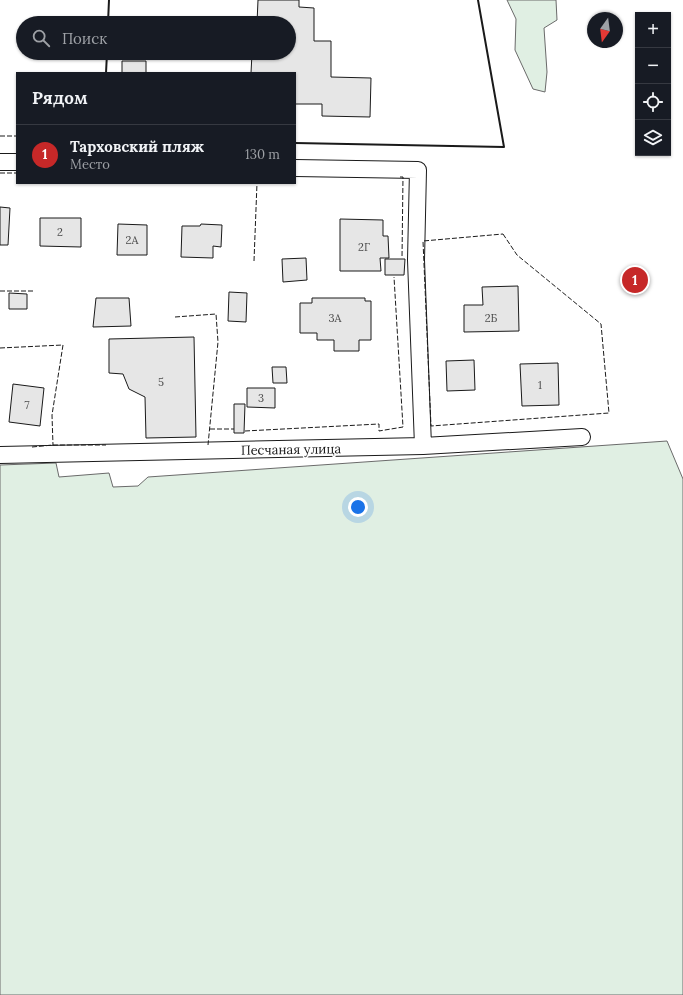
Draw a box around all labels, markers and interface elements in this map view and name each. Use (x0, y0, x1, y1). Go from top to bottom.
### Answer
north arrow (587, 12, 623, 48)
map controls (635, 12, 671, 156)
button: + (635, 12, 671, 48)
search box (16, 16, 296, 60)
icon: search (30, 27, 52, 49)
text: Поиск (62, 29, 107, 48)
button: − (635, 48, 671, 84)
button: locate (635, 84, 671, 120)
text: Рядом (32, 87, 88, 109)
button: layers (635, 120, 671, 156)
text: Тарховский пляж (70, 137, 204, 156)
text: 1 (42, 146, 48, 163)
text: 130 m (245, 146, 280, 163)
text: Место (70, 156, 110, 173)
house number: 2 (57, 225, 63, 239)
house number: 2А (126, 233, 140, 247)
house number: 2Г (358, 240, 370, 254)
pin: 1 (622, 265, 648, 295)
house number: 3А (328, 311, 343, 325)
house number: 2Б (485, 311, 498, 325)
house number: 5 (158, 375, 164, 389)
house number: 1 (538, 378, 542, 392)
house number: 3 (258, 391, 264, 405)
house number: 7 (24, 398, 30, 412)
street label: Песчаная улица (241, 440, 342, 459)
your location (348, 497, 368, 517)

